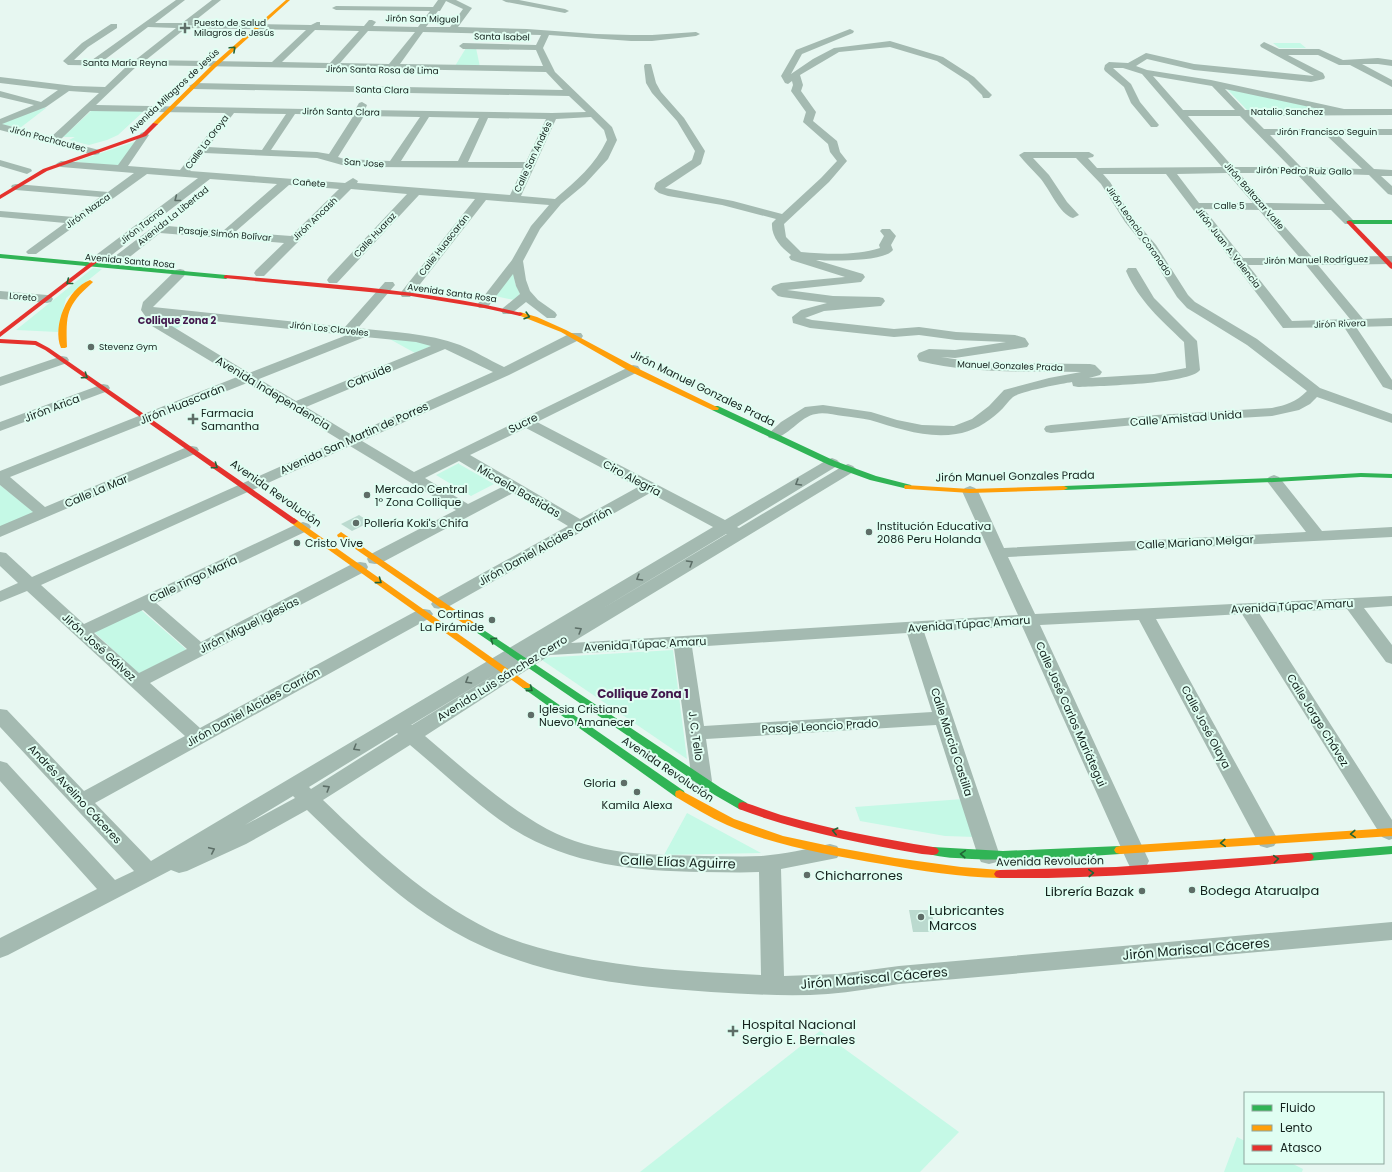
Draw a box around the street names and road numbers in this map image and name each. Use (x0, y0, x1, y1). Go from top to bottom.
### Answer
street label: Jirón San Miguel (385, 12, 459, 26)
street label: Santa Isabel (474, 31, 530, 43)
street label: Avenida Milagros de Jesús (126, 46, 222, 136)
street label: Santa María Reyna (83, 57, 167, 69)
street label: Jirón Santa Rosa de Lima (325, 63, 439, 77)
street label: Santa Clara (355, 84, 409, 96)
street label: Jirón Santa Clara (302, 105, 380, 119)
street label: Natalio Sanchez (1251, 106, 1323, 118)
street label: Calle La Oroya (183, 112, 231, 172)
street label: Calle San Andrés (511, 120, 555, 194)
street label: Jirón Pachacutec (9, 123, 88, 155)
street label: Jirón Francisco Seguin (1277, 126, 1378, 138)
street label: San Jose (343, 156, 385, 170)
street label: Jirón Baltazar Valle (1221, 160, 1287, 233)
street label: Jirón Pedro Ruiz Gallo (1256, 164, 1352, 178)
street label: Cañete (292, 176, 326, 190)
street label: Avenida La Libertad (135, 184, 211, 248)
street label: Jirón Leoncio Coronado (1104, 184, 1175, 278)
street label: Jirón Nazca (63, 191, 113, 231)
street label: Jirón Ancash (290, 194, 340, 243)
street label: Calle 5 (1213, 200, 1245, 212)
street label: Jirón Tacna (118, 205, 166, 247)
street label: Jirón Juan A. Valencia (1193, 205, 1263, 291)
street label: Calle Huaraz (351, 210, 399, 260)
street label: Calle Huascarán (416, 212, 472, 278)
street label: Pasaje Simón Bolívar (178, 224, 273, 244)
street label: Avenida Santa Rosa (85, 251, 175, 271)
street label: Jirón Manuel Rodríguez (1264, 253, 1368, 267)
street label: Avenida Santa Rosa (407, 281, 497, 305)
street label: Loreto (9, 290, 38, 304)
street label: Jirón Rivera (1314, 317, 1366, 331)
street label: Jirón Los Claveles (289, 319, 369, 339)
street label: Jirón Manuel Gonzales Prada (628, 346, 778, 430)
street label: Avenida Independencia (213, 352, 333, 434)
street label: Manuel Gonzales Prada (957, 358, 1063, 374)
street label: Cahuide (344, 359, 394, 393)
street label: Jirón Huascarán (137, 380, 227, 428)
street label: Jirón Arica (22, 390, 82, 426)
street label: Avenida San Martin de Porres (277, 398, 431, 478)
street label: Calle Amistad Unida (1130, 406, 1242, 430)
street label: Sucre (506, 409, 541, 437)
street label: Avenida Revolución (227, 456, 325, 530)
street label: Ciro Alegría (600, 456, 664, 500)
street label: Micaela Bastidas (475, 461, 564, 521)
street label: Jirón Manuel Gonzales Prada (935, 467, 1095, 485)
street label: Calle La Mar (62, 471, 130, 511)
street label: Jirón Daniel Alcides Carrión (475, 503, 615, 589)
street label: Calle Mariano Melgar (1136, 531, 1254, 553)
street label: Calle Tingo María (146, 552, 240, 606)
street label: Jirón Miguel Iglesias (196, 593, 302, 657)
street label: Avenida Túpac Amaru (1230, 595, 1354, 617)
street label: Jirón José Gálvez (58, 609, 140, 685)
street label: Avenida Túpac Amaru (907, 612, 1031, 636)
street label: Avenida Luis Sánchez Cerro (434, 631, 570, 725)
street label: Avenida Túpac Amaru (583, 633, 707, 655)
street label: Calle José Carlos Mariátegui (1032, 639, 1110, 789)
street label: Jirón Daniel Alcides Carrión (183, 664, 323, 750)
street label: Calle Jorge Chávez (1283, 671, 1353, 769)
street label: Calle José Olaya (1177, 683, 1235, 771)
street label: Calle Marcia Castilla (927, 686, 977, 798)
street label: J. C. Tello (685, 710, 707, 762)
street label: Pasaje Leoncio Prado (761, 715, 879, 737)
street label: Avenida Revolución (619, 732, 717, 806)
street label: Andrés Avelino Cáceres (25, 741, 125, 847)
street label: Calle Elías Aguirre (620, 850, 736, 874)
street label: Avenida Revolución (996, 852, 1104, 870)
street label: Jirón Mariscal Cáceres (1122, 933, 1271, 965)
street label: Jirón Mariscal Cáceres (800, 962, 949, 994)

